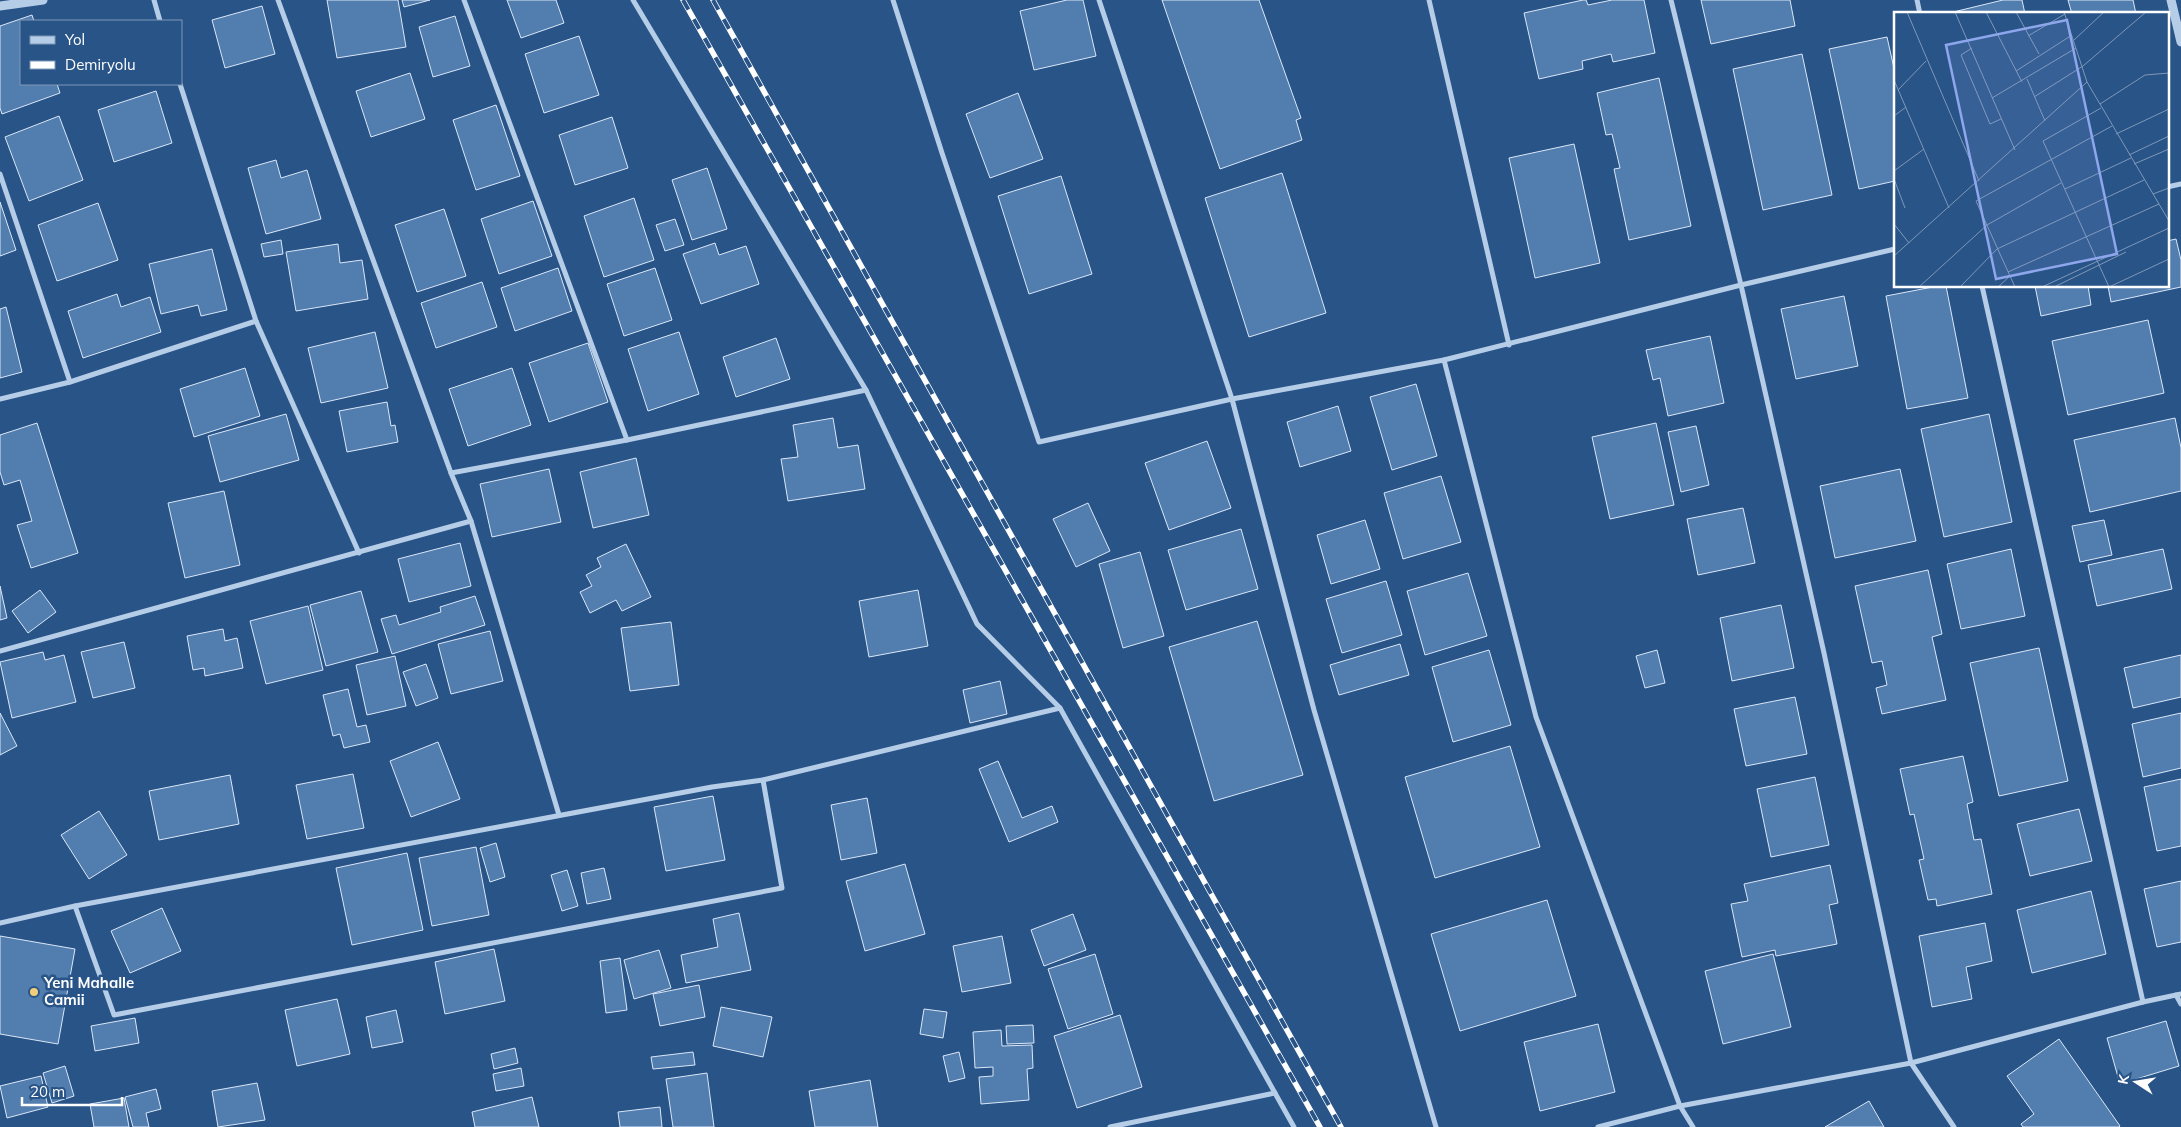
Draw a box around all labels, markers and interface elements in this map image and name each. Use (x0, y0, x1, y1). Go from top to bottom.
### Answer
inset map (1894, 12, 2168, 288)
legend (20, 20, 182, 85)
text: Yol (64, 30, 85, 49)
text: Demiryolu (65, 55, 136, 74)
place label: Yeni Mahalle Camii (43, 973, 134, 1009)
marker: Yeni Mahalle Camii (28, 986, 40, 998)
north arrow (2111, 1057, 2161, 1107)
text: K (2114, 1072, 2133, 1086)
scale bar (22, 1074, 122, 1106)
text: 20 m (30, 1082, 65, 1101)

